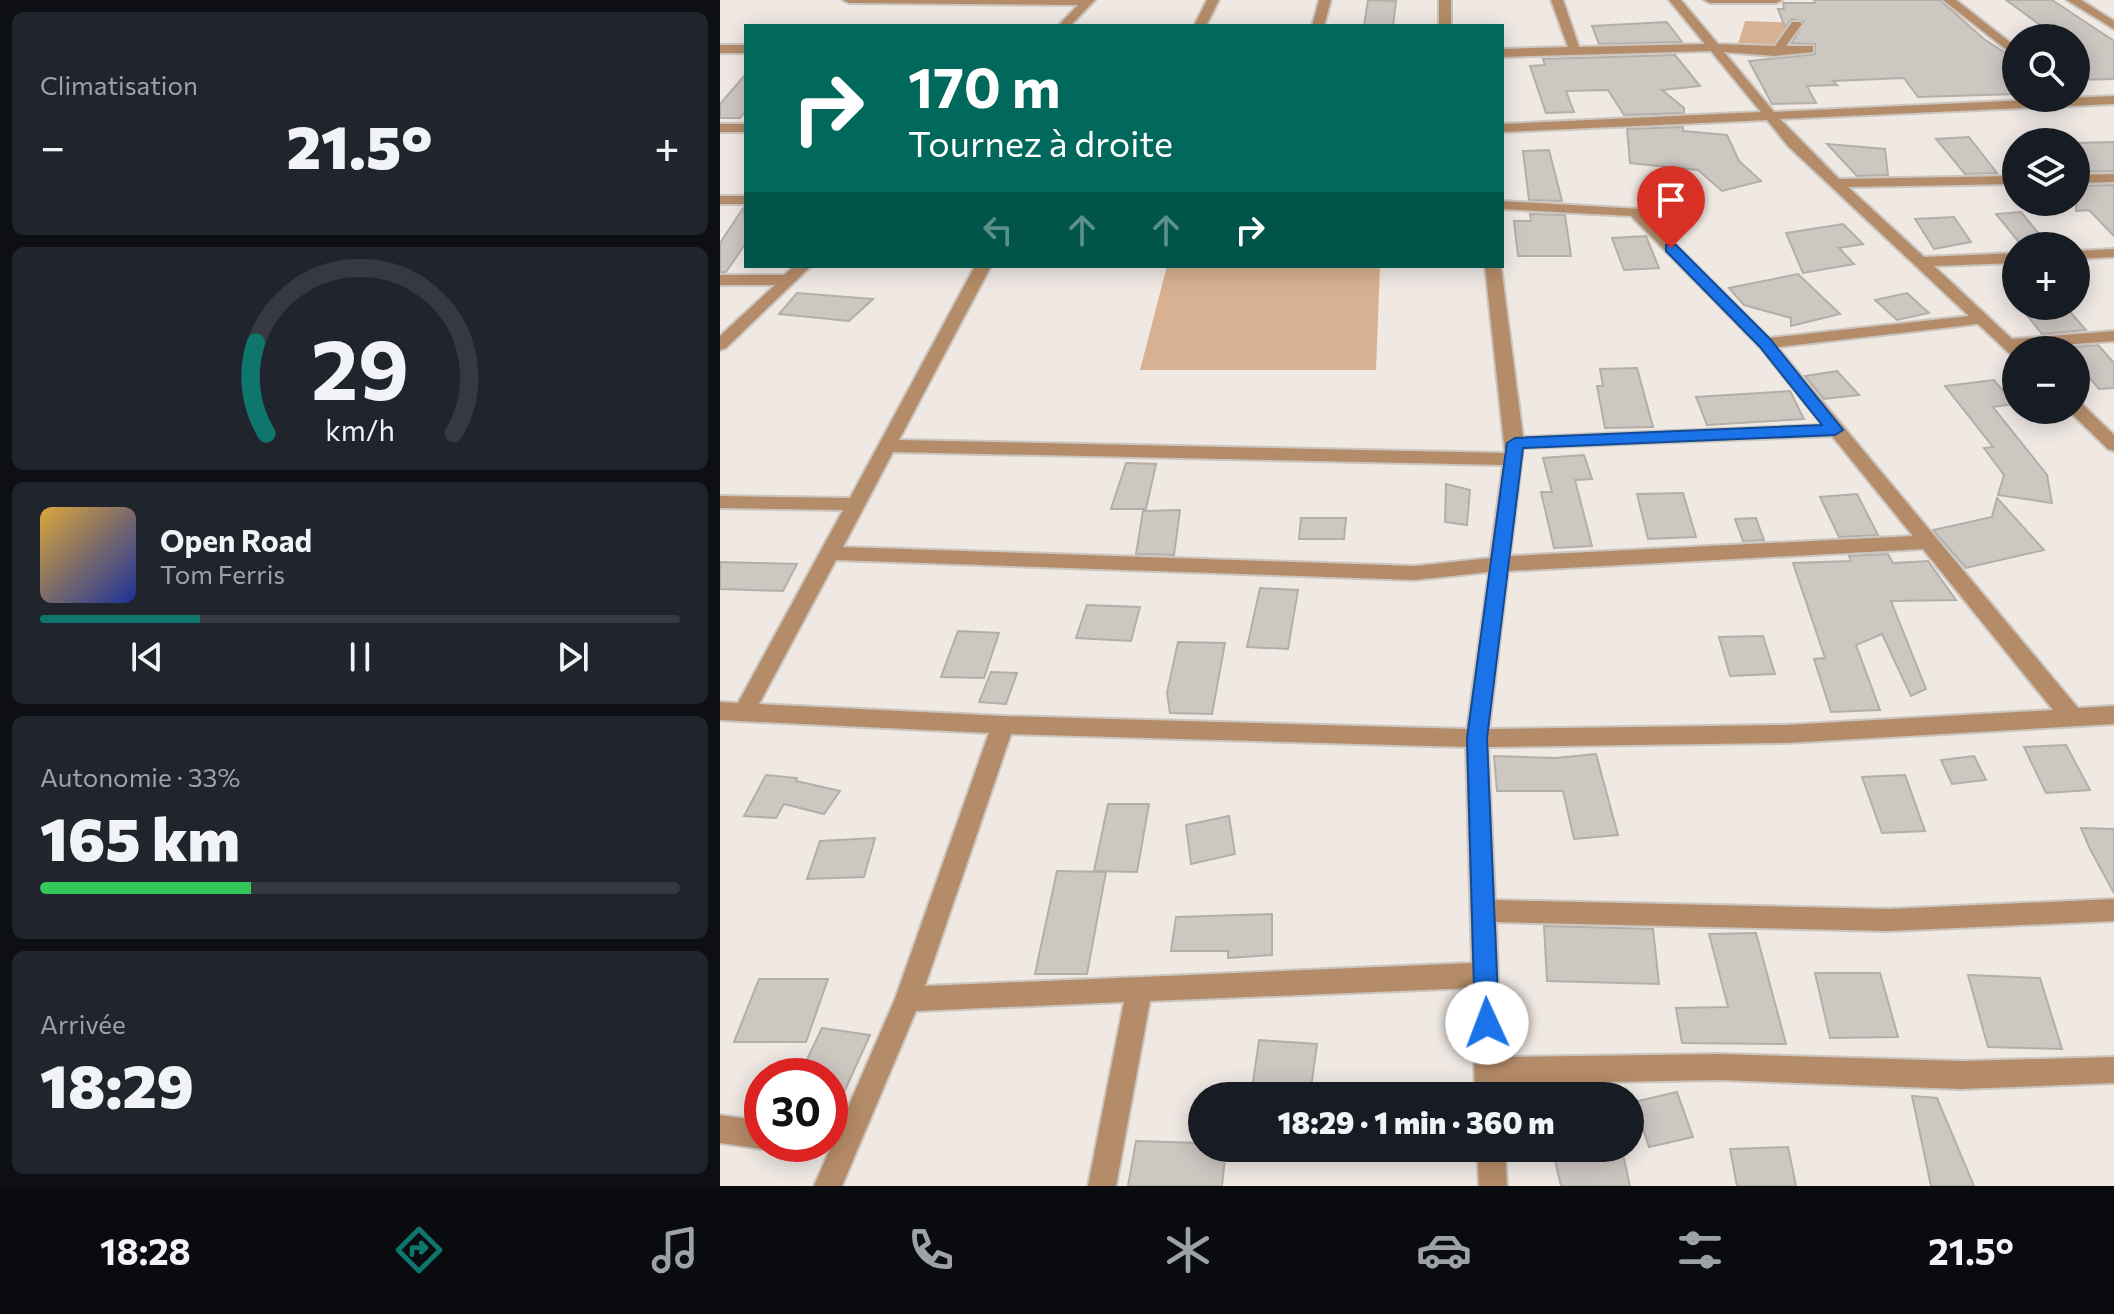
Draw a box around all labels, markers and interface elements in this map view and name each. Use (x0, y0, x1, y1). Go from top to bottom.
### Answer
map controls (2002, 24, 2090, 424)
button: search (2002, 24, 2090, 112)
text: 170 m (908, 51, 1061, 120)
icon: right (776, 56, 880, 160)
text: Climatisation (40, 69, 198, 100)
text: 21.5° (286, 108, 433, 181)
text: − (40, 118, 65, 172)
text: + (654, 118, 680, 172)
text: Tournez à droite (908, 120, 1173, 164)
button: layers (2002, 128, 2090, 216)
pin (1637, 166, 1705, 248)
icon: arrive (1649, 178, 1693, 222)
icon: left (976, 208, 1020, 252)
icon: ahead (1060, 208, 1104, 252)
icon: ahead (1144, 208, 1188, 252)
icon: right (1228, 208, 1272, 252)
button: + (2002, 232, 2090, 320)
text: 29 (311, 315, 409, 417)
button: − (2002, 336, 2090, 424)
text: km/h (325, 412, 395, 447)
text: Open Road (160, 521, 312, 558)
text: Tom Ferris (160, 558, 285, 589)
icon: previous (125, 635, 169, 679)
icon: pause (338, 635, 382, 679)
icon: next (551, 635, 595, 679)
text: Autonomie · 33% (40, 761, 240, 792)
text: 165 km (40, 800, 240, 873)
position arrow (1445, 981, 1529, 1065)
text: Arrivée (40, 1008, 126, 1039)
text: 18:29 (40, 1047, 194, 1120)
speed limit sign: 30 (744, 1058, 848, 1162)
text: 18:29 · 1 min · 360 m (1277, 1103, 1555, 1140)
icon: directions (391, 1222, 447, 1278)
icon: music (647, 1222, 703, 1278)
icon: phone (903, 1222, 959, 1278)
icon: climate (1160, 1222, 1216, 1278)
icon: car (1416, 1222, 1472, 1278)
icon: filters (1672, 1222, 1728, 1278)
text: 18:28 (100, 1228, 191, 1272)
text: 21.5° (1928, 1228, 2014, 1272)

